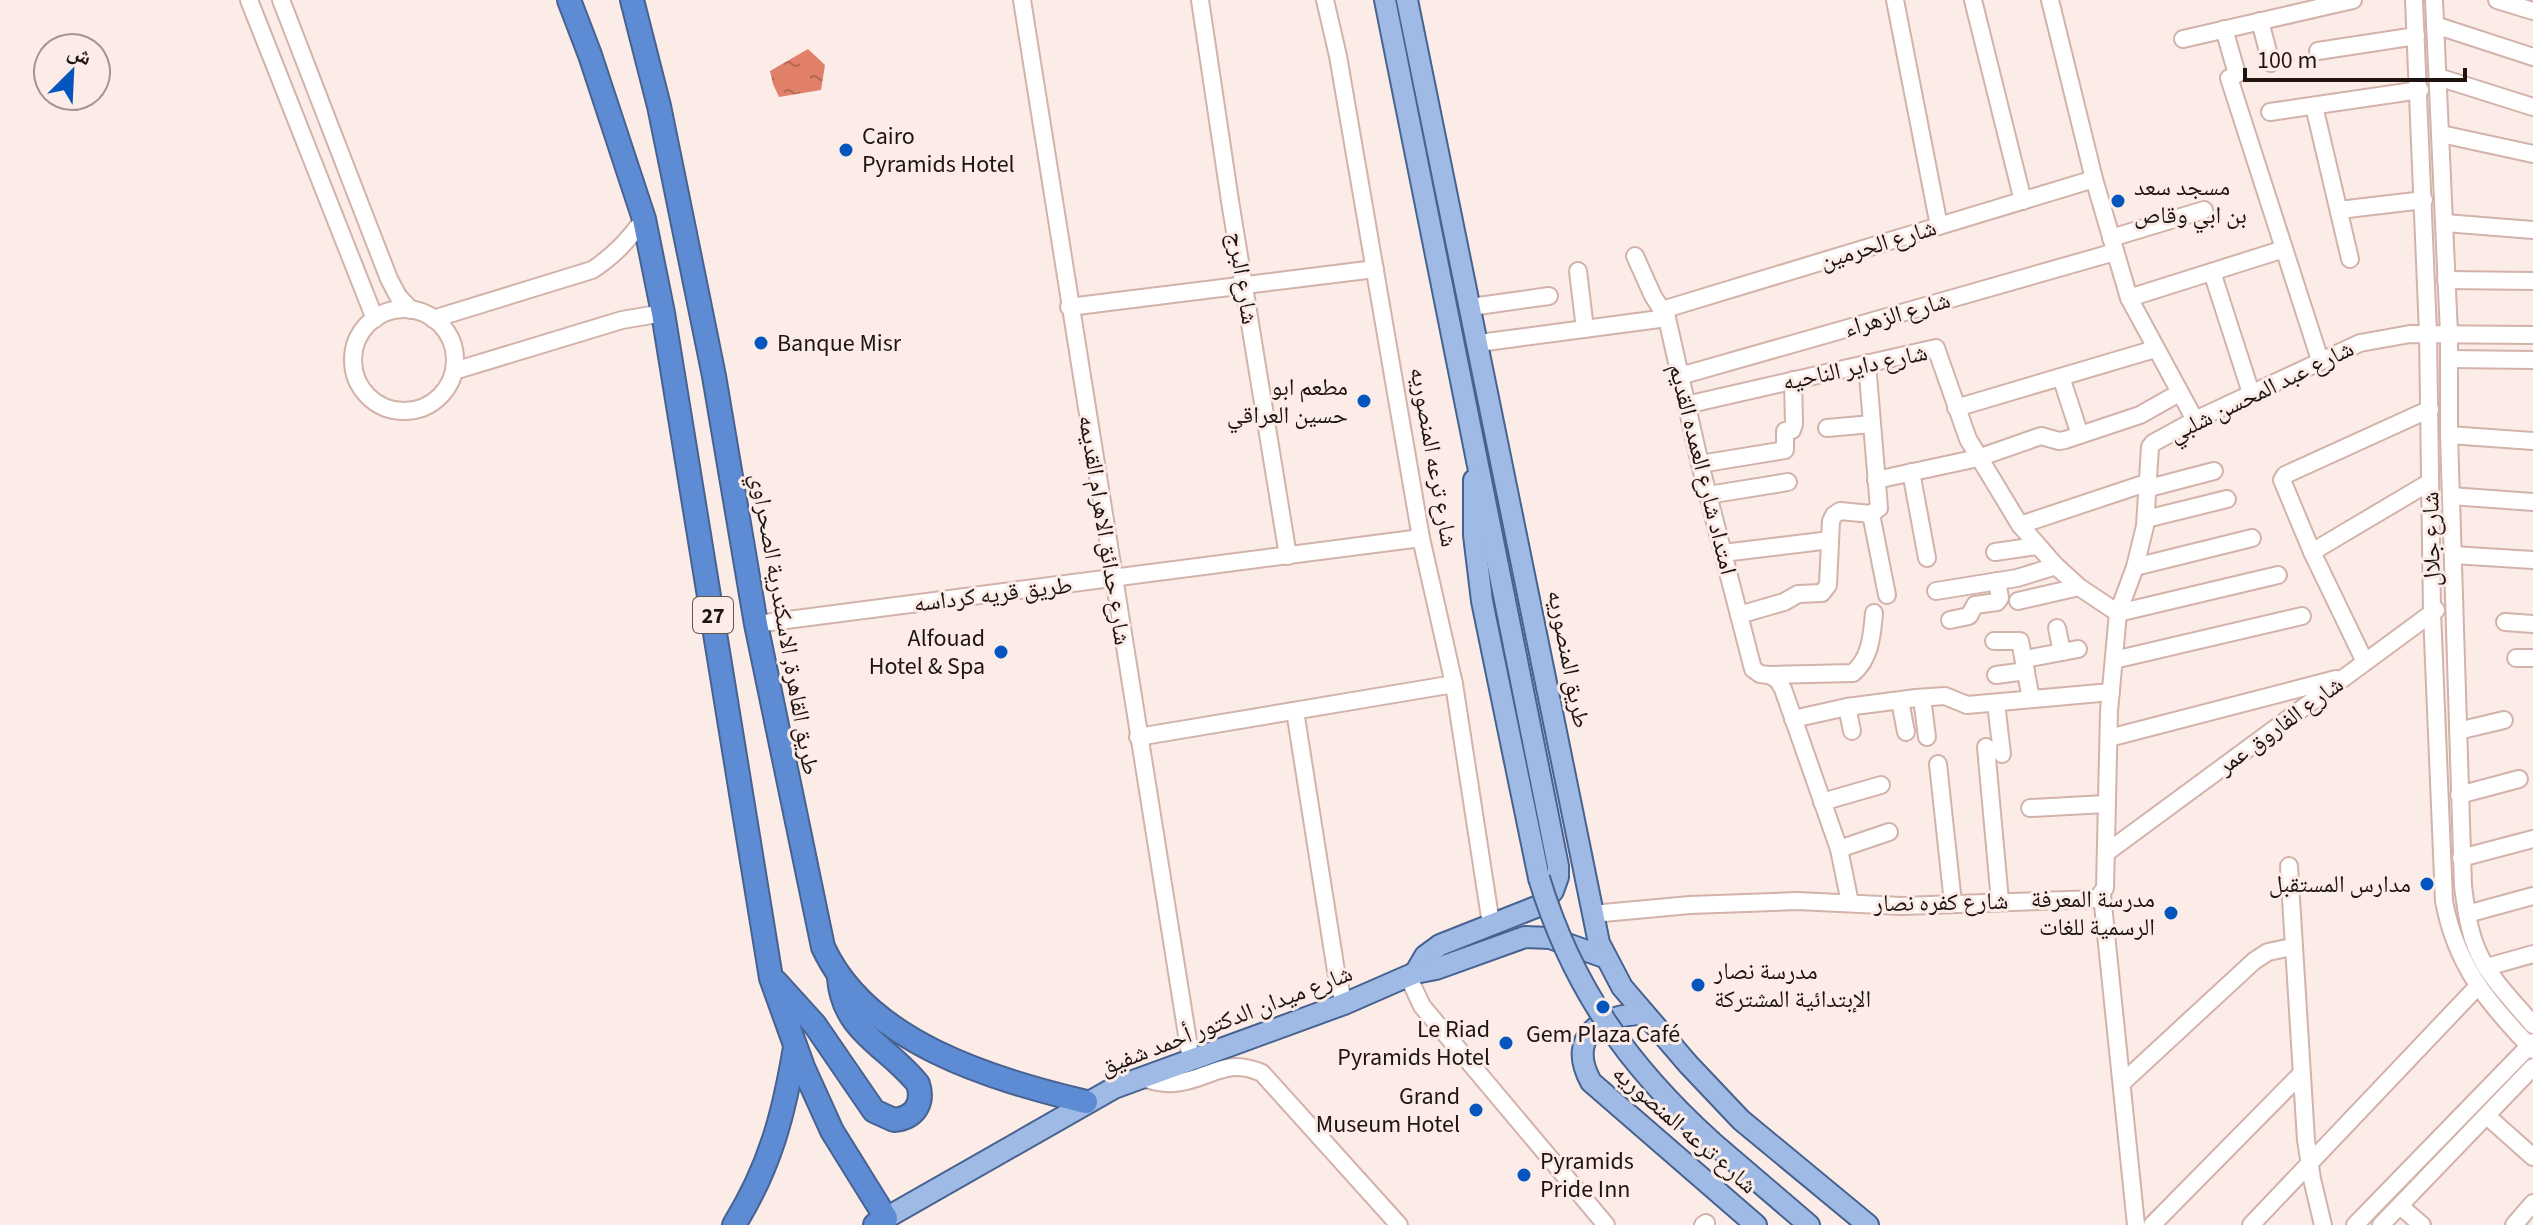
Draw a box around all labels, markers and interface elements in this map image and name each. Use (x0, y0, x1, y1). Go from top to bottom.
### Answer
north arrow (32, 32, 112, 112)
scale bar (2245, 32, 2465, 82)
text: ش (63, 35, 97, 74)
text: 100 m (2257, 43, 2317, 78)
place label: Cairo Pyramids Hotel (862, 119, 1015, 182)
marker: Cairo Pyramids Hotel (837, 141, 855, 159)
place label: مسجد سعد بن ابي وقاص (2134, 170, 2247, 234)
marker: مسجد سعد بن ابي وقاص (2109, 192, 2127, 210)
street label: شارع الحرمين (1815, 210, 1941, 279)
street label: شارع البرج (1218, 229, 1267, 327)
street label: شارع الزهراء (1840, 283, 1954, 346)
place label: Banque Misr (777, 326, 902, 361)
street label: شارع عبد المحسن شلبي (2163, 331, 2360, 453)
marker: Banque Misr (752, 334, 770, 352)
street label: شارع داير الناحيه (1779, 335, 1931, 400)
street label: امتداد شارع العمده القديم (1659, 360, 1746, 578)
street label: شارع ترعه المنصوريه (1400, 364, 1467, 550)
place label: مطعم ابو حسين العراقي (1227, 370, 1348, 434)
marker: مطعم ابو حسين العراقي (1355, 392, 1373, 410)
street label: شارع حدائق الاهرام القديمه (1069, 413, 1140, 648)
street label: طريق القاهرة, الاسكندرية الصحراوي (740, 470, 828, 778)
street label: شارع جلال (2413, 491, 2450, 587)
street label: طريق قريه كرداسه (912, 567, 1074, 622)
street label: طريق المنصوريه (1538, 587, 1599, 731)
road number: 27 (693, 597, 733, 633)
place label: Alfouad Hotel & Spa (869, 621, 985, 684)
marker: Alfouad Hotel & Spa (992, 643, 1010, 661)
street label: شارع الفاروق عمر (2209, 667, 2351, 784)
place label: مدارس المستقبل (2269, 867, 2411, 902)
marker: مدارس المستقبل (2418, 875, 2436, 893)
place label: مدرسة المعرفة الرسمية للغات (2031, 882, 2155, 945)
street label: شارع كفره نصار (1872, 884, 2009, 921)
marker: مدرسة المعرفة الرسمية للغات (2162, 904, 2180, 922)
place label: مدرسة نصار الإبتدائية المشتركة (1713, 954, 1871, 1017)
street label: شارع ميدان الدكتور أحمد شفيق (1095, 956, 1358, 1085)
marker: مدرسة نصار الإبتدائية المشتركة (1689, 976, 1707, 994)
marker: Gem Plaza Café (1594, 998, 1612, 1016)
place label: Le Riad Pyramids Hotel (1337, 1012, 1490, 1075)
place label: Gem Plaza Café (1526, 1017, 1680, 1052)
marker: Le Riad Pyramids Hotel (1497, 1034, 1515, 1052)
street label: شارع ترعه المنصوريه (1604, 1056, 1765, 1202)
place label: Grand Museum Hotel (1316, 1079, 1460, 1142)
marker: Grand Museum Hotel (1467, 1101, 1485, 1119)
place label: Pyramids Pride Inn (1540, 1144, 1634, 1207)
marker: Pyramids Pride Inn (1515, 1166, 1533, 1184)

